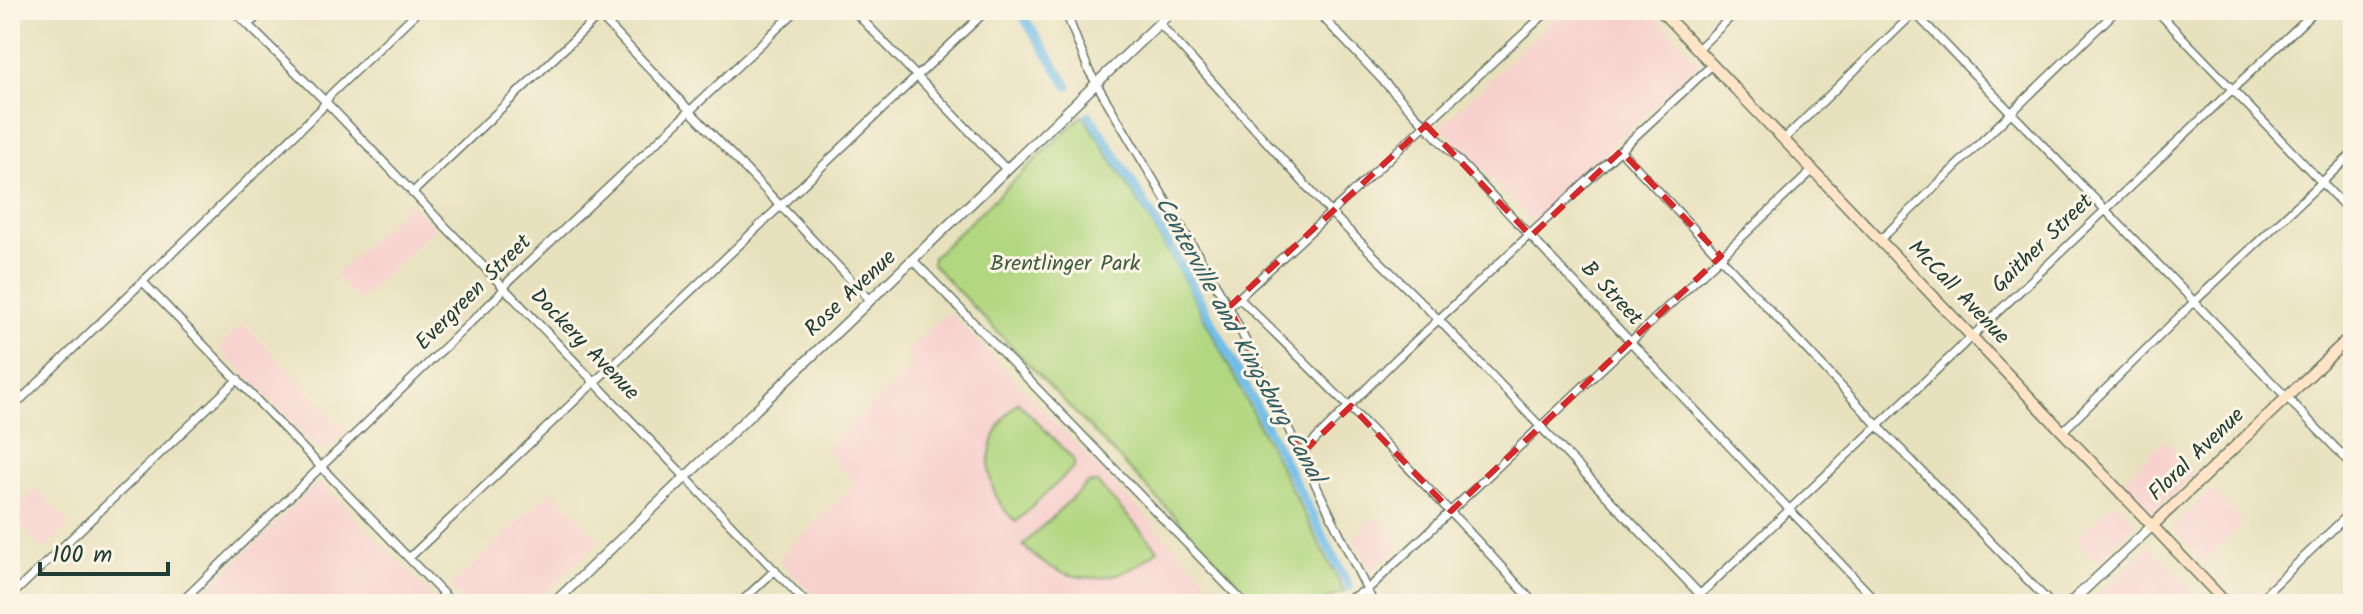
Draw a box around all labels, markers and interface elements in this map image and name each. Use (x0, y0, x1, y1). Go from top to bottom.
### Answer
street label: Gaither Street (1984, 186, 2103, 302)
water label: Centerville and Kingsburg Canal (1144, 189, 1336, 494)
street label: Evergreen Street (407, 226, 541, 360)
street label: McCall Avenue (1899, 232, 2018, 354)
street label: Rose Avenue (797, 242, 905, 346)
park label: Brentlinger Park (990, 247, 1141, 282)
street label: B Street (1571, 253, 1651, 335)
street label: Dockery Avenue (521, 281, 647, 410)
street label: Floral Avenue (2140, 399, 2254, 510)
scale bar (40, 526, 168, 576)
text: 100 m (52, 536, 112, 575)

